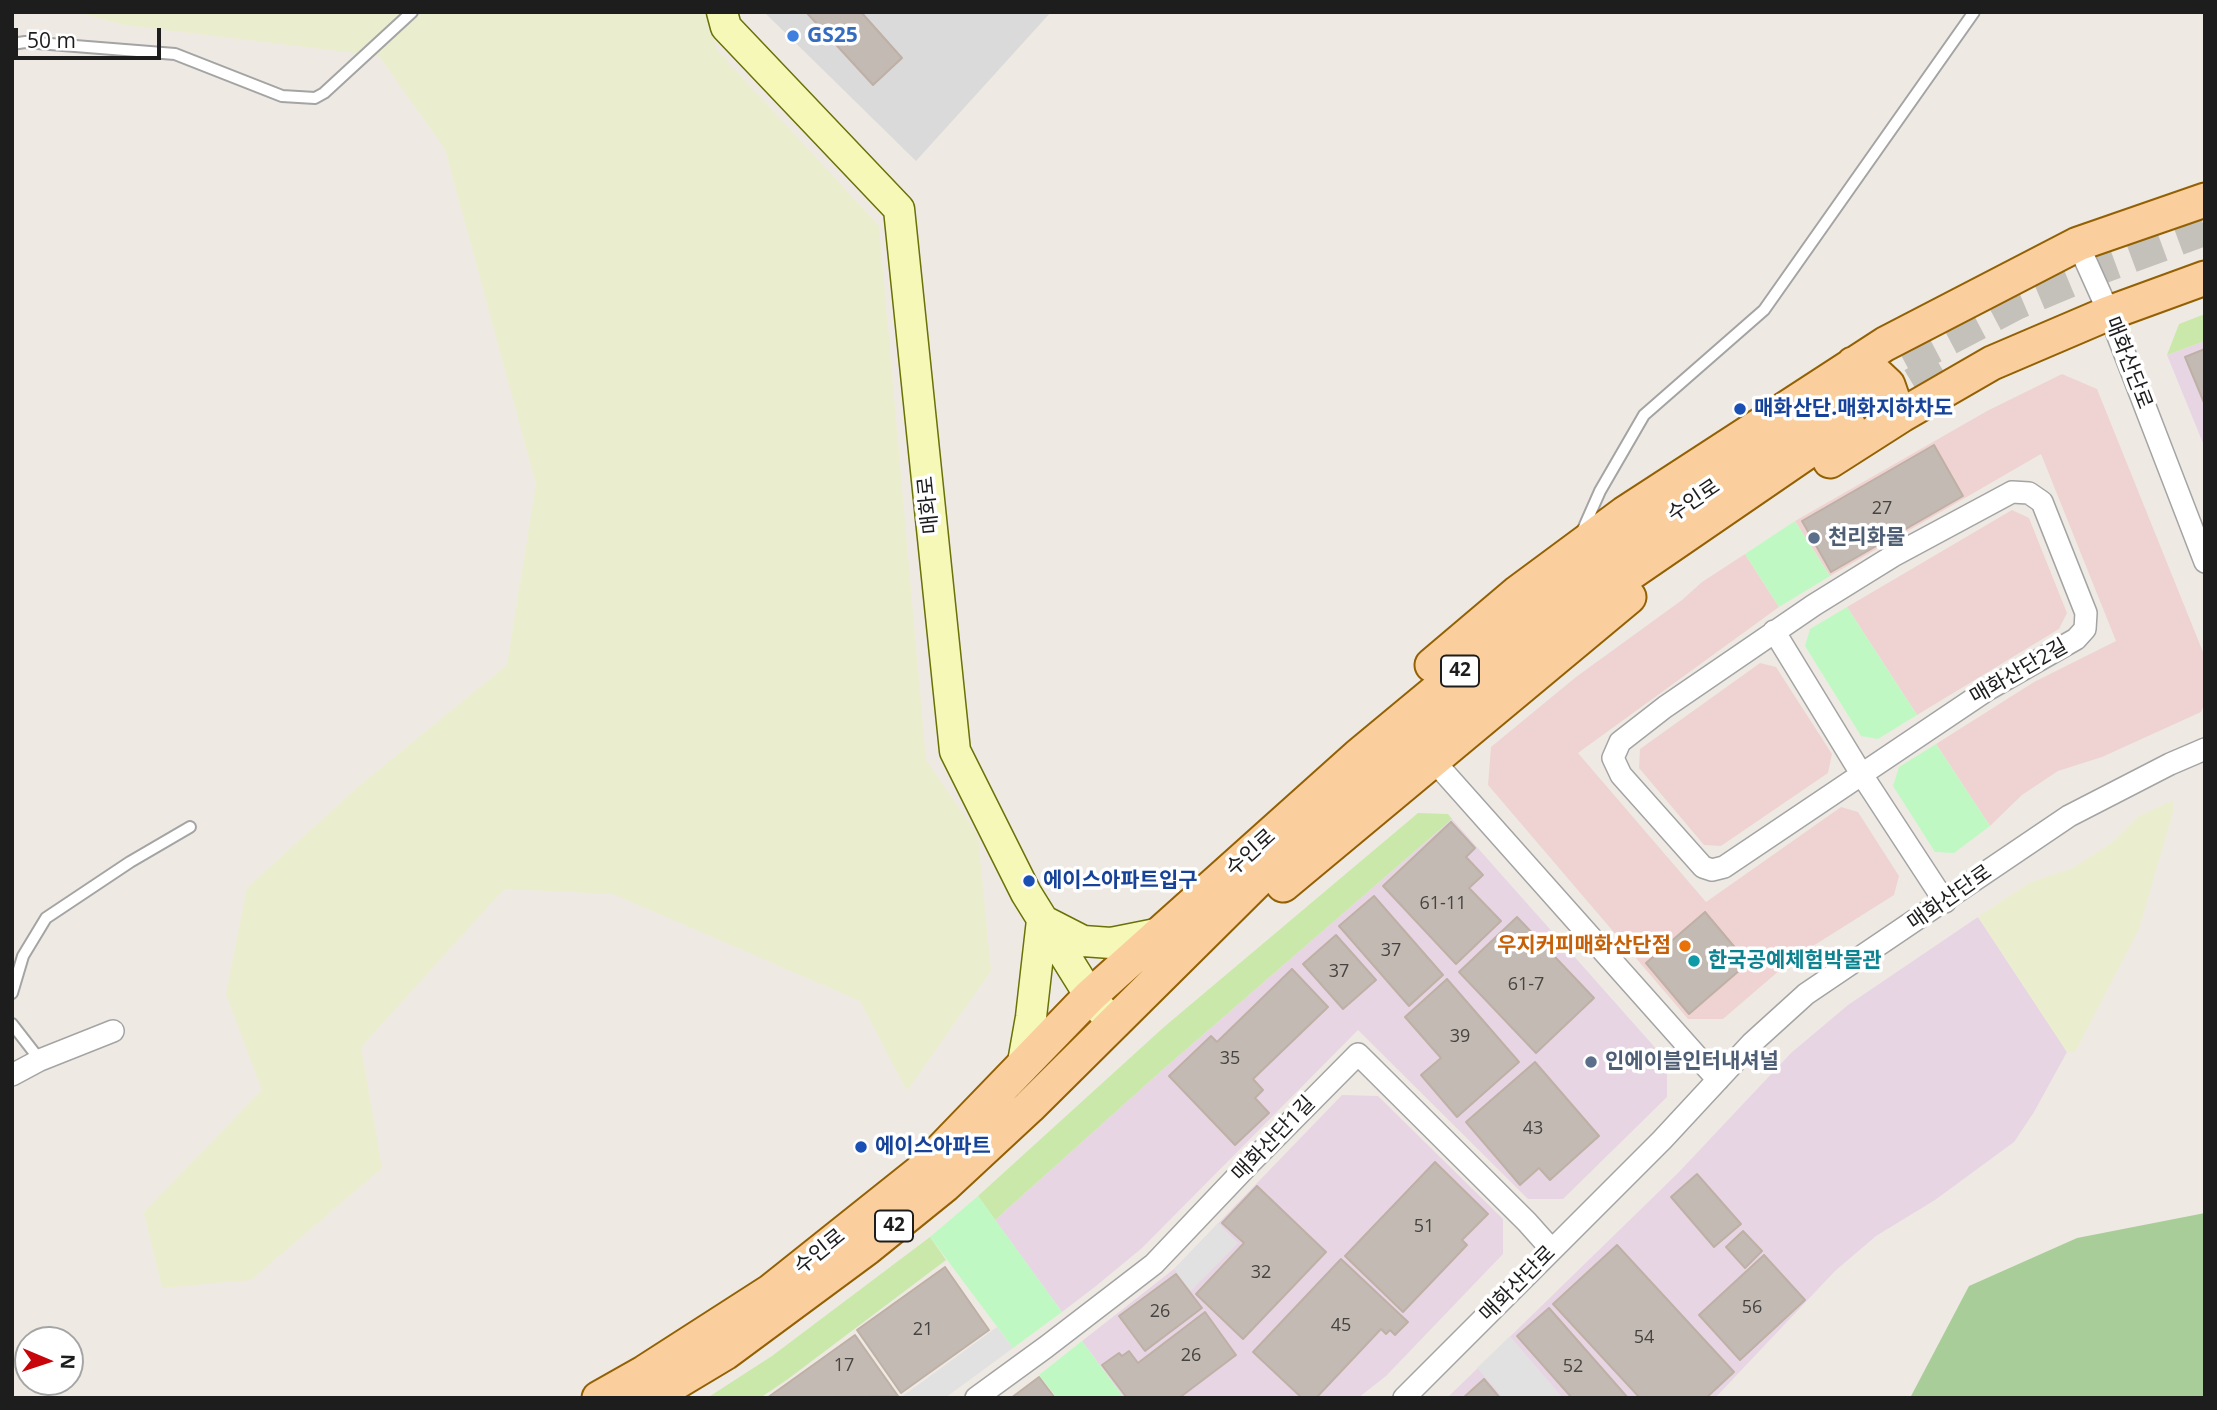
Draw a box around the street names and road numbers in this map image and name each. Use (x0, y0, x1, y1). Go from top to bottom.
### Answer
street label: 매화산단로 (2099, 313, 2157, 413)
street label: 수인로 (1663, 474, 1725, 528)
street label: 매화로 (913, 475, 945, 535)
street label: 매화산단2길 (1966, 634, 2072, 710)
road number: 42 (1441, 656, 1479, 686)
street label: 수인로 (1221, 824, 1281, 882)
street label: 매화산단로 (1903, 860, 1997, 936)
street label: 매화산단1길 (1227, 1091, 1321, 1187)
road number: 42 (875, 1210, 913, 1242)
street label: 수인로 (790, 1224, 850, 1280)
street label: 매화산단로 (1475, 1241, 1561, 1327)

